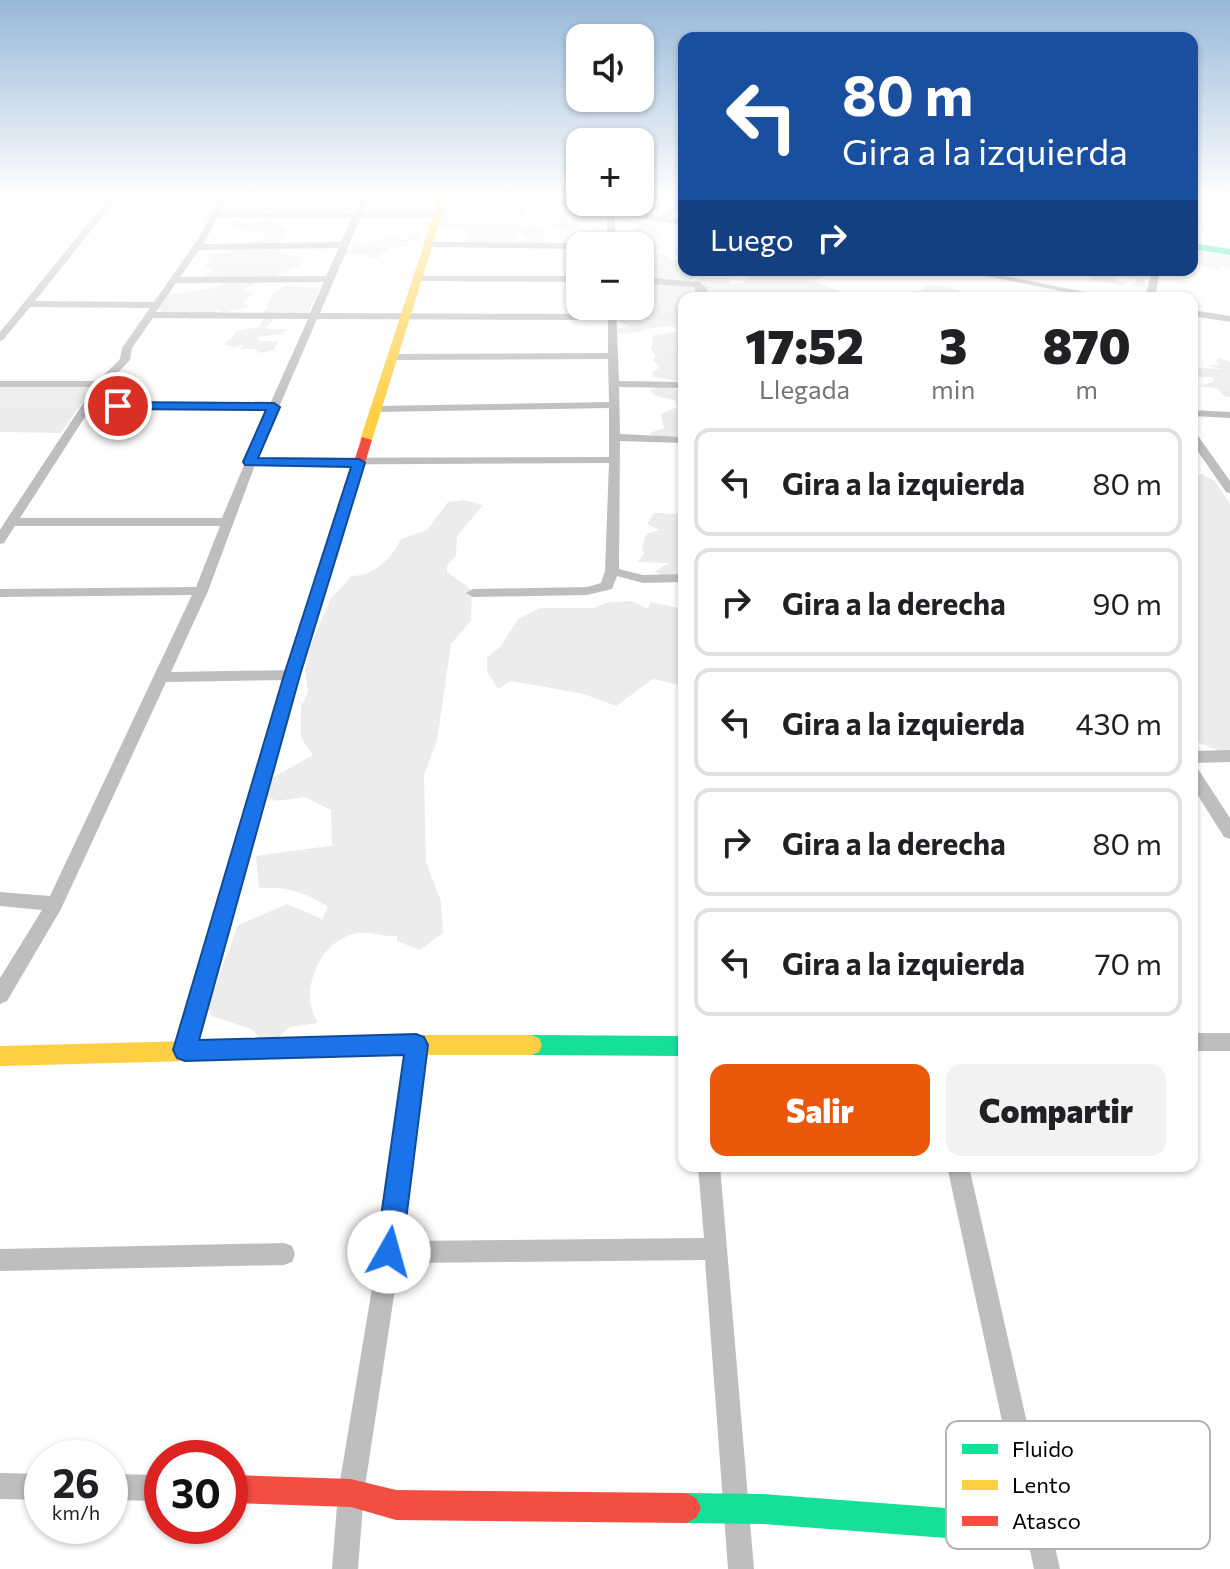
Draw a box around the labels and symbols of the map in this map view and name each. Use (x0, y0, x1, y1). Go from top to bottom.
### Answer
pin (84, 372, 152, 440)
position arrow (347, 1210, 431, 1294)
legend (946, 1421, 1210, 1549)
text: Fluido (1012, 1435, 1074, 1462)
speed limit sign: 30 (144, 1440, 248, 1544)
text: Lento (1012, 1471, 1071, 1498)
text: Atasco (1012, 1507, 1081, 1534)

